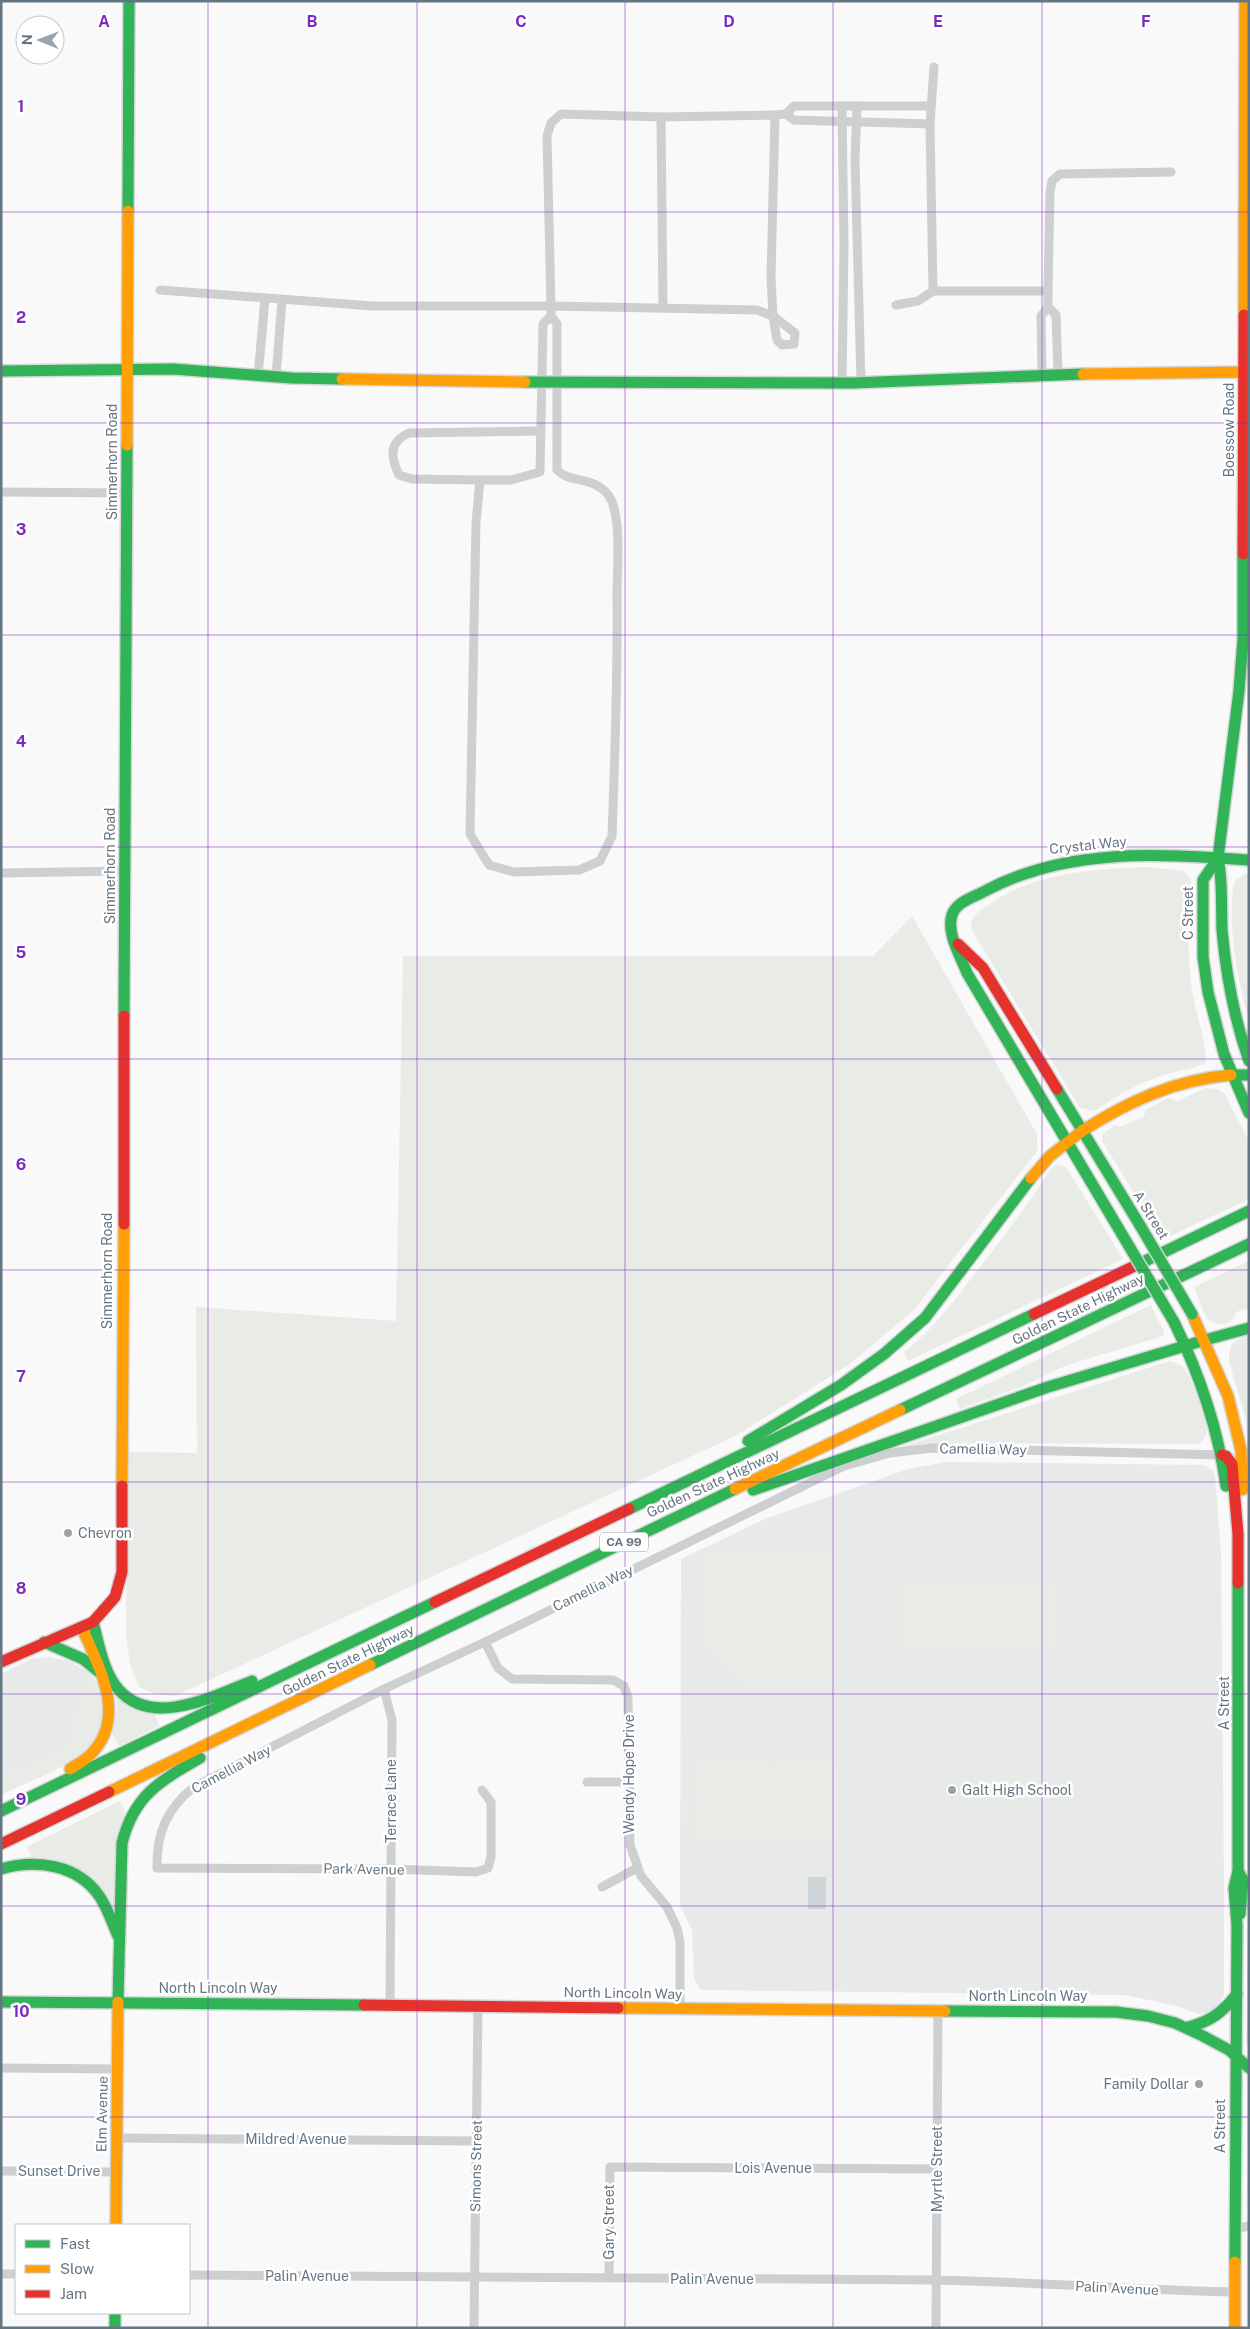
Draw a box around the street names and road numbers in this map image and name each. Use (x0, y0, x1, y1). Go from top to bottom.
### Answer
street label: Boessow Road (1221, 383, 1237, 477)
street label: Simmerhorn Road (104, 404, 120, 520)
street label: Simmerhorn Road (102, 808, 118, 924)
street label: Crystal Way (1048, 833, 1128, 857)
street label: C Street (1180, 886, 1196, 940)
street label: A Street (1130, 1188, 1172, 1242)
street label: Simmerhorn Road (99, 1213, 115, 1329)
street label: Golden State Highway (1009, 1270, 1147, 1348)
street label: Camellia Way (939, 1440, 1027, 1458)
street label: Golden State Highway (644, 1445, 782, 1521)
road number: CA 99 (600, 1532, 648, 1551)
street label: Camellia Way (550, 1561, 636, 1614)
street label: Golden State Highway (279, 1621, 417, 1699)
street label: A Street (1216, 1676, 1232, 1730)
street label: Wendy Hope Drive (621, 1714, 637, 1834)
street label: Camellia Way (189, 1741, 274, 1797)
street label: Terrace Lane (383, 1759, 399, 1843)
street label: Park Avenue (323, 1860, 405, 1878)
street label: North Lincoln Way (159, 1980, 278, 1996)
street label: North Lincoln Way (563, 1984, 683, 2002)
street label: North Lincoln Way (969, 1988, 1088, 2004)
street label: Elm Avenue (93, 2076, 111, 2152)
street label: A Street (1212, 2099, 1228, 2153)
street label: Simons Street (467, 2120, 485, 2212)
street label: Myrtle Street (929, 2126, 945, 2212)
street label: Mildred Avenue (245, 2131, 347, 2147)
street label: Lois Avenue (734, 2160, 812, 2176)
street label: Sunset Drive (18, 2163, 100, 2179)
street label: Gary Street (601, 2184, 617, 2260)
street label: Palin Avenue (265, 2268, 349, 2284)
street label: Palin Avenue (670, 2271, 754, 2287)
street label: Palin Avenue (1075, 2278, 1159, 2298)

